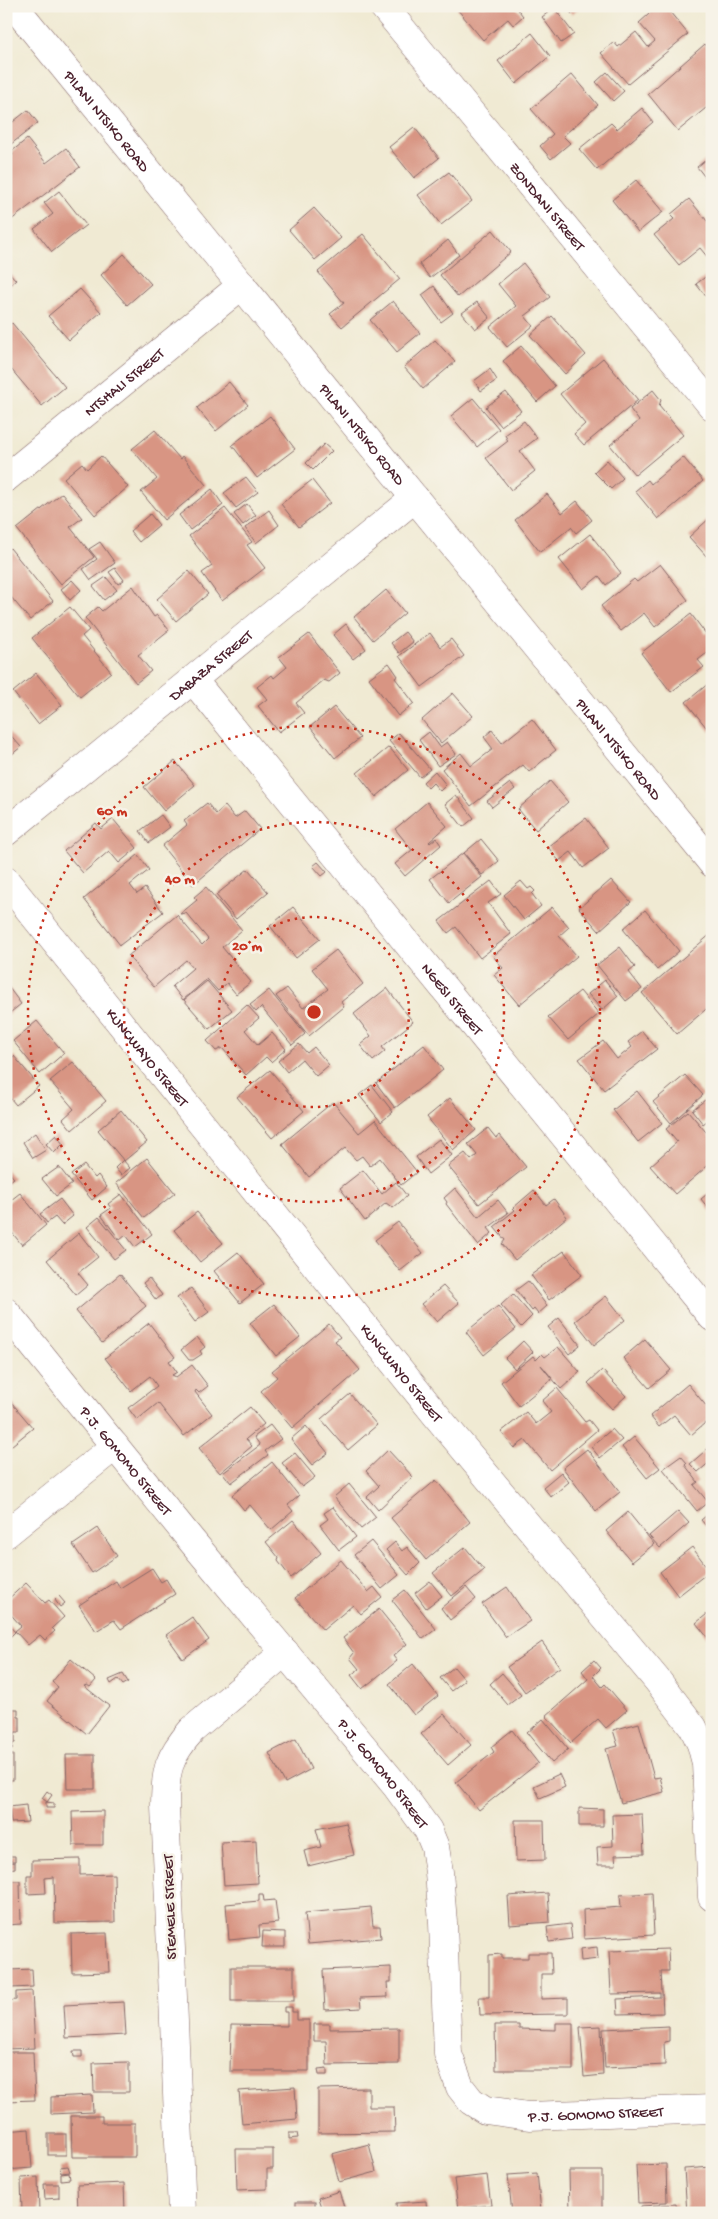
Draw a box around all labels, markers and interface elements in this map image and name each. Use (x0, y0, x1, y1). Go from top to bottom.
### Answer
street label: PILANI NTSIKO ROAD (59, 67, 153, 177)
street label: ZONDANI STREET (504, 159, 588, 256)
street label: NTSHALI STREET (81, 345, 169, 421)
street label: PILANI NTSIKO ROAD (314, 380, 408, 490)
street label: DABAZA STREET (166, 626, 258, 707)
street label: PILANI NTSIKO ROAD (570, 695, 664, 805)
text: 60 m (97, 803, 128, 821)
text: 40 m (164, 871, 195, 889)
text: 20 m (232, 938, 262, 956)
street label: NGESI STREET (416, 960, 487, 1041)
centre of rings (305, 1003, 323, 1021)
street label: KUNCWAYO STREET (101, 1005, 192, 1112)
street label: KUNCWAYO STREET (355, 1321, 446, 1428)
street label: P.J. GOMOMO STREET (75, 1403, 175, 1521)
street label: P.J. GOMOMO STREET (332, 1715, 432, 1834)
street label: STEMELE STREET (160, 1853, 182, 1960)
street label: P.J. GOMOMO STREET (527, 2104, 665, 2127)

